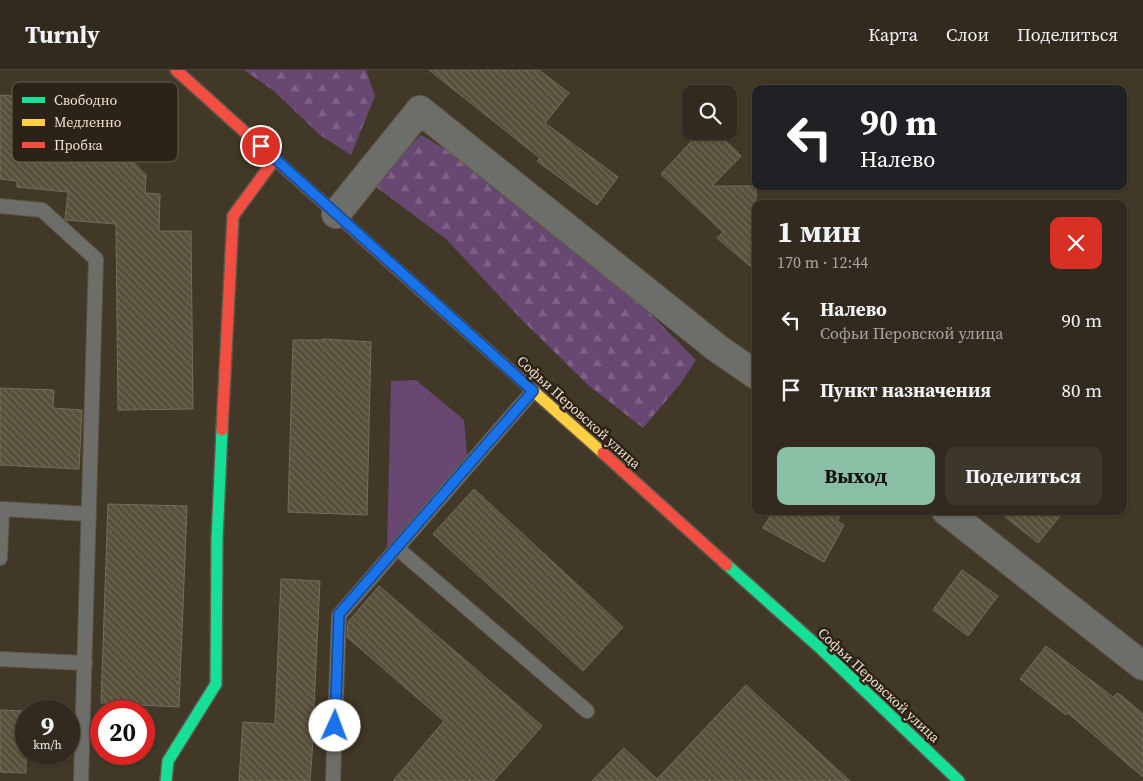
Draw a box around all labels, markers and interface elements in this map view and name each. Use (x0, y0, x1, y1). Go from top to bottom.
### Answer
text: Turnly (25, 18, 100, 51)
text: Карта (868, 22, 918, 47)
text: Слои (946, 22, 989, 47)
text: Поделиться (1017, 22, 1118, 47)
legend (12, 82, 178, 162)
map controls (682, 85, 737, 140)
button: search (682, 85, 737, 140)
text: Свободно (54, 90, 117, 110)
text: 90 m (860, 99, 937, 147)
icon: left (777, 105, 842, 170)
text: Медленно (54, 112, 122, 132)
pin (240, 125, 282, 167)
icon: arrive (247, 132, 275, 160)
text: Пробка (54, 135, 103, 155)
text: Налево (860, 144, 935, 174)
text: 1 мин (777, 211, 861, 252)
button: close (1050, 217, 1102, 269)
text: 170 m · 12:44 (777, 251, 868, 273)
text: Налево (820, 296, 887, 322)
icon: left (777, 306, 805, 334)
text: 90 m (1061, 307, 1102, 333)
text: Софьи Перовской улица (820, 322, 1003, 344)
street label: Софьи Перовской улица (513, 351, 646, 474)
icon: arrive (777, 376, 805, 404)
text: Пункт назначения (820, 377, 991, 403)
text: 80 m (1061, 377, 1102, 403)
button: Выход (777, 447, 935, 505)
button: Поделиться (945, 447, 1102, 505)
street label: Софьи Перовской улица (813, 623, 945, 748)
position arrow (308, 699, 360, 751)
speed limit sign: 20 (90, 700, 155, 765)
text: 9 (41, 709, 54, 743)
text: km/h (33, 737, 62, 753)

